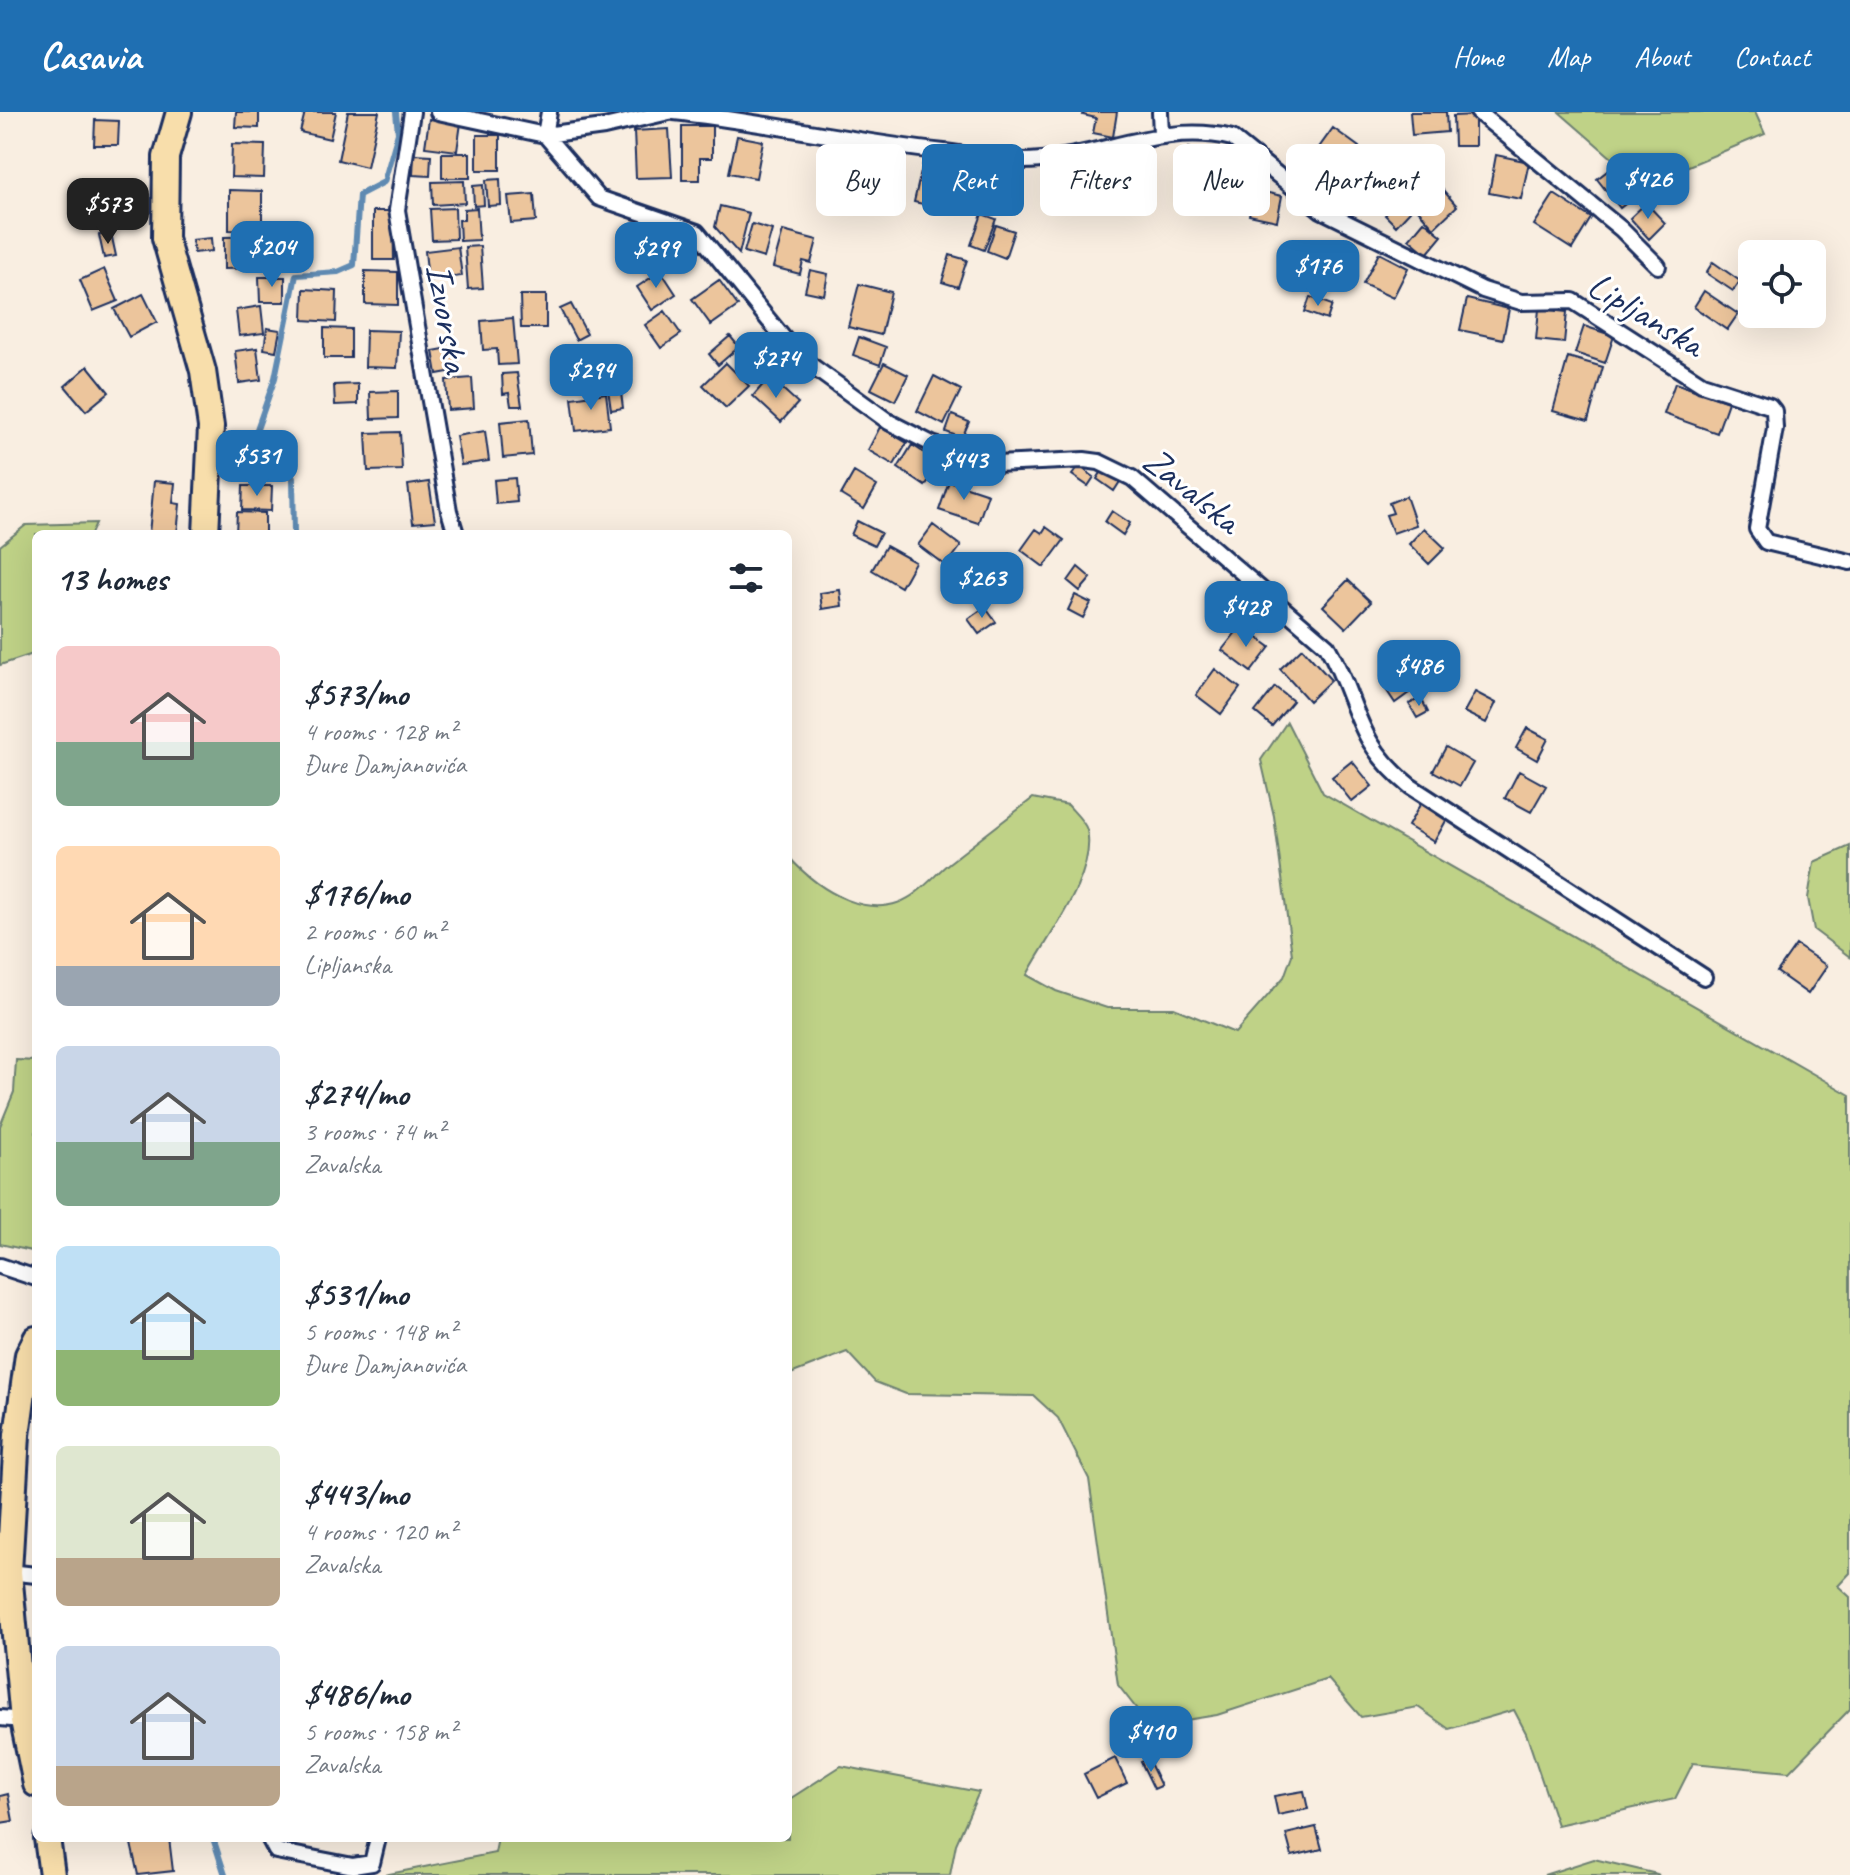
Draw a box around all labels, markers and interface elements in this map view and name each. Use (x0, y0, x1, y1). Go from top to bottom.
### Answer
text: Casavia (40, 33, 141, 80)
text: Home (1453, 39, 1503, 74)
text: Map (1547, 39, 1590, 74)
text: About (1634, 39, 1690, 74)
text: Contact (1734, 39, 1810, 74)
chip: Buy (816, 144, 906, 216)
chip: Rent (922, 144, 1024, 216)
chip: Filters (1040, 144, 1157, 216)
chip: New (1173, 144, 1270, 216)
chip: Apartment (1286, 144, 1445, 216)
pin: $426 (1601, 153, 1695, 221)
text: $426 (1624, 162, 1672, 195)
pin: $573 (61, 178, 155, 246)
text: $573 (85, 187, 131, 220)
pin: $204 (225, 221, 319, 289)
pin: $299 (609, 222, 703, 290)
text: $204 (249, 230, 295, 263)
text: $299 (633, 231, 679, 264)
pin: $176 (1271, 240, 1365, 308)
map controls (1738, 240, 1826, 328)
button: locate (1738, 240, 1826, 328)
text: $176 (1294, 249, 1342, 282)
street label: Izvorska (415, 260, 481, 379)
street label: Lipljanska (1579, 261, 1715, 369)
pin: $274 (729, 332, 823, 400)
text: $274 (753, 341, 799, 374)
pin: $294 (544, 344, 638, 412)
text: $294 (568, 353, 614, 386)
pin: $531 (210, 430, 304, 498)
pin: $443 (917, 434, 1011, 502)
street label: Zavalska (1134, 437, 1253, 546)
text: $531 (234, 439, 280, 472)
text: $443 (941, 443, 987, 476)
pin: $263 (935, 552, 1029, 620)
icon: filters (724, 556, 768, 600)
text: 13 homes (56, 557, 167, 600)
text: $263 (958, 561, 1006, 594)
pin: $428 (1199, 581, 1293, 649)
text: $428 (1223, 590, 1269, 623)
pin: $486 (1372, 640, 1466, 708)
text: $486 (1395, 649, 1443, 682)
text: $573/mo (304, 672, 408, 715)
icon: home (120, 678, 216, 774)
text: 4 rooms · 128 m² (304, 715, 456, 748)
text: Đure Damjanovića (304, 748, 466, 781)
text: $176/mo (304, 872, 409, 915)
icon: home (120, 878, 216, 974)
text: 2 rooms · 60 m² (304, 915, 445, 948)
text: Lipljanska (304, 948, 391, 981)
text: $274/mo (304, 1072, 409, 1115)
icon: home (120, 1078, 216, 1174)
text: 3 rooms · 74 m² (304, 1115, 445, 1148)
text: Zavalska (304, 1148, 380, 1181)
text: $531/mo (304, 1272, 408, 1315)
icon: home (120, 1278, 216, 1374)
text: 5 rooms · 148 m² (304, 1315, 456, 1348)
text: Đure Damjanovića (304, 1348, 466, 1381)
text: $443/mo (304, 1472, 409, 1515)
icon: home (120, 1478, 216, 1574)
text: 4 rooms · 120 m² (304, 1515, 456, 1548)
text: Zavalska (304, 1548, 380, 1581)
text: $486/mo (304, 1672, 409, 1715)
icon: home (120, 1678, 216, 1774)
pin: $410 (1104, 1706, 1198, 1774)
text: 5 rooms · 158 m² (304, 1715, 456, 1748)
text: $410 (1128, 1715, 1174, 1748)
text: Zavalska (304, 1748, 380, 1781)

